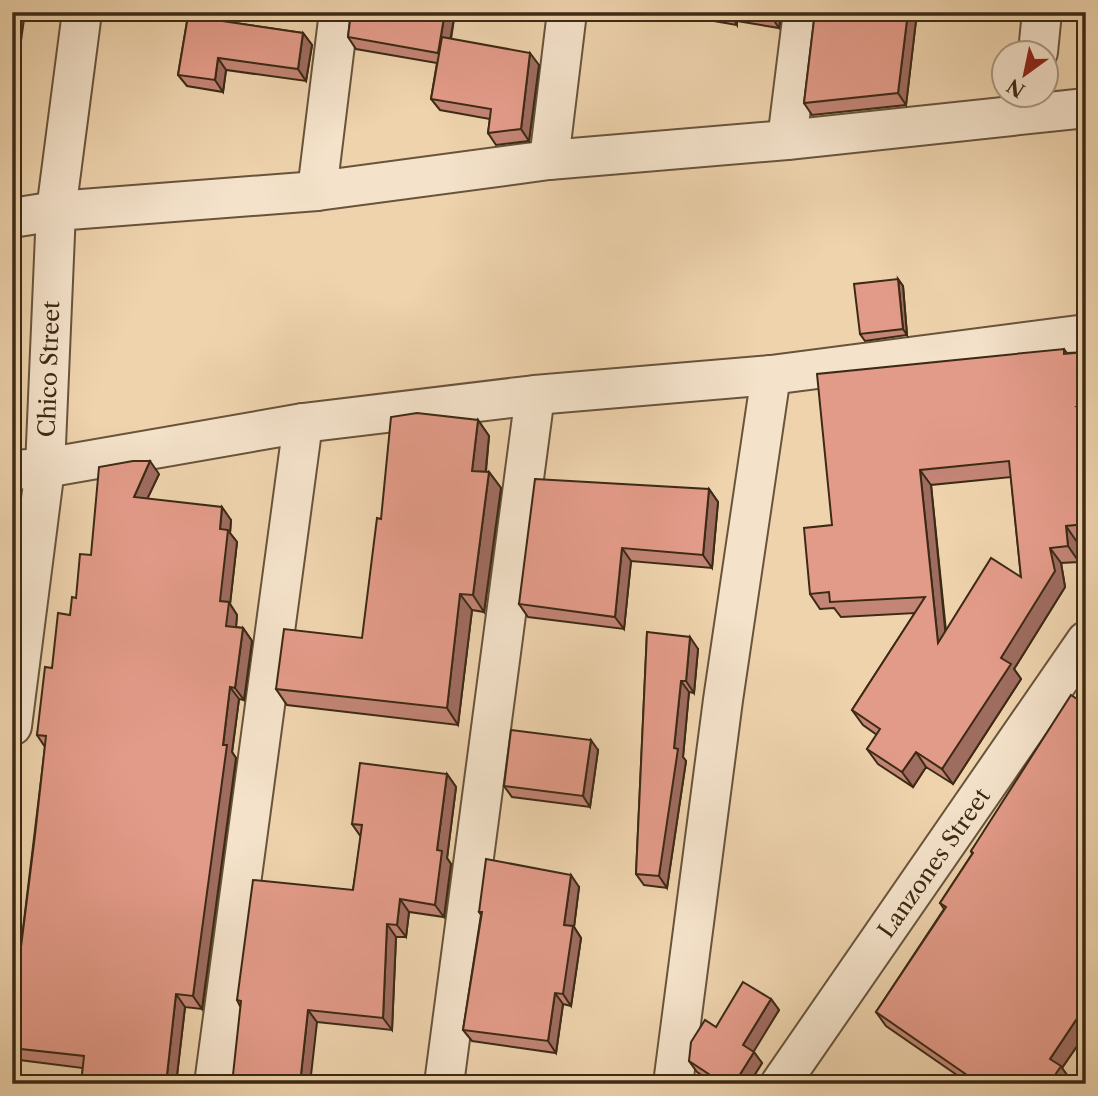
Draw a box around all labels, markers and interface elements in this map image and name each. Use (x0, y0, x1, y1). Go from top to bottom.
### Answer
north arrow (990, 38, 1060, 108)
text: N (1003, 74, 1029, 102)
street label: Chico Street (33, 300, 65, 438)
street label: Lanzones Street (872, 783, 996, 943)

